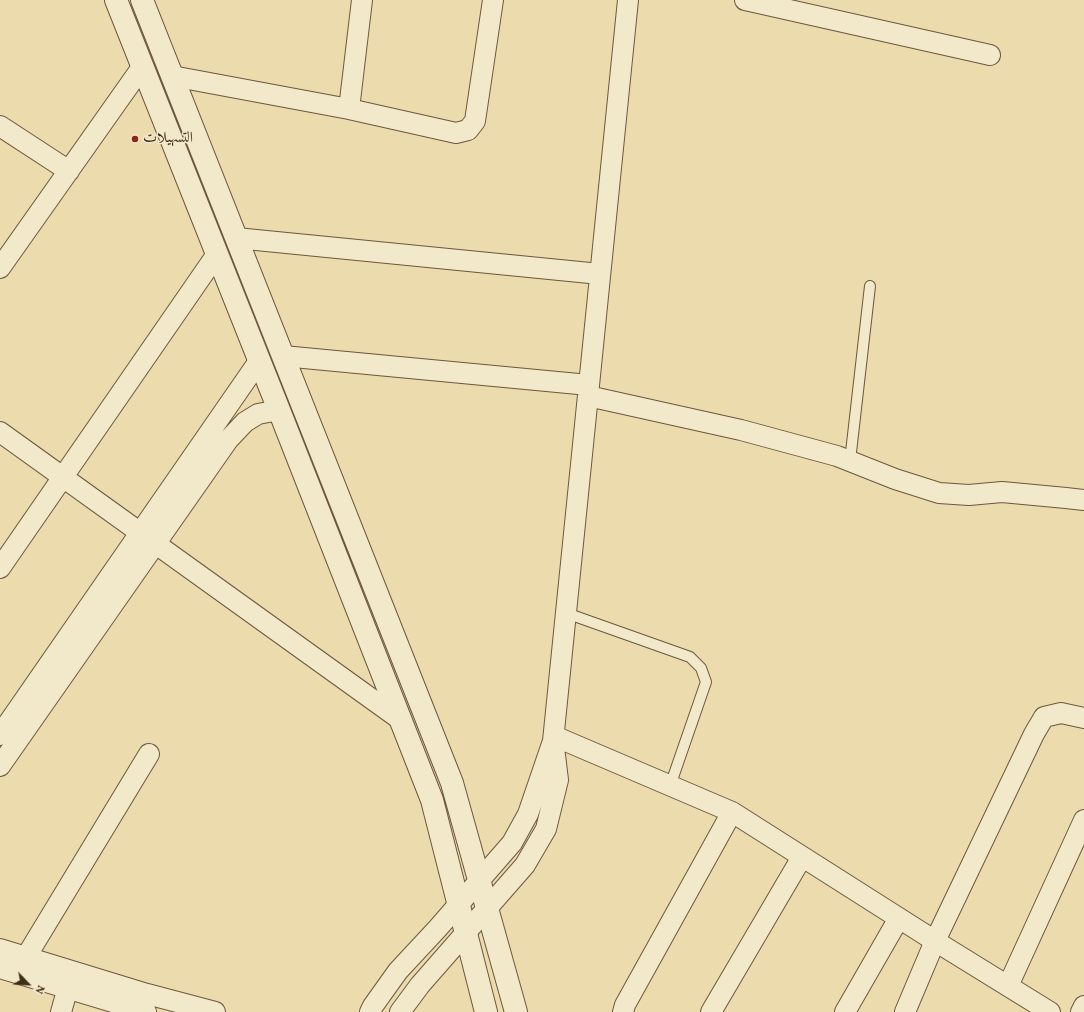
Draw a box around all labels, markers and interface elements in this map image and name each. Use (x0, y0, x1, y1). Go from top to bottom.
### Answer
place label: التسهيلات (143, 130, 193, 148)
marker: التسهيلات (130, 134, 140, 144)
north arrow (8, 964, 48, 1004)
text: N (31, 982, 48, 996)

